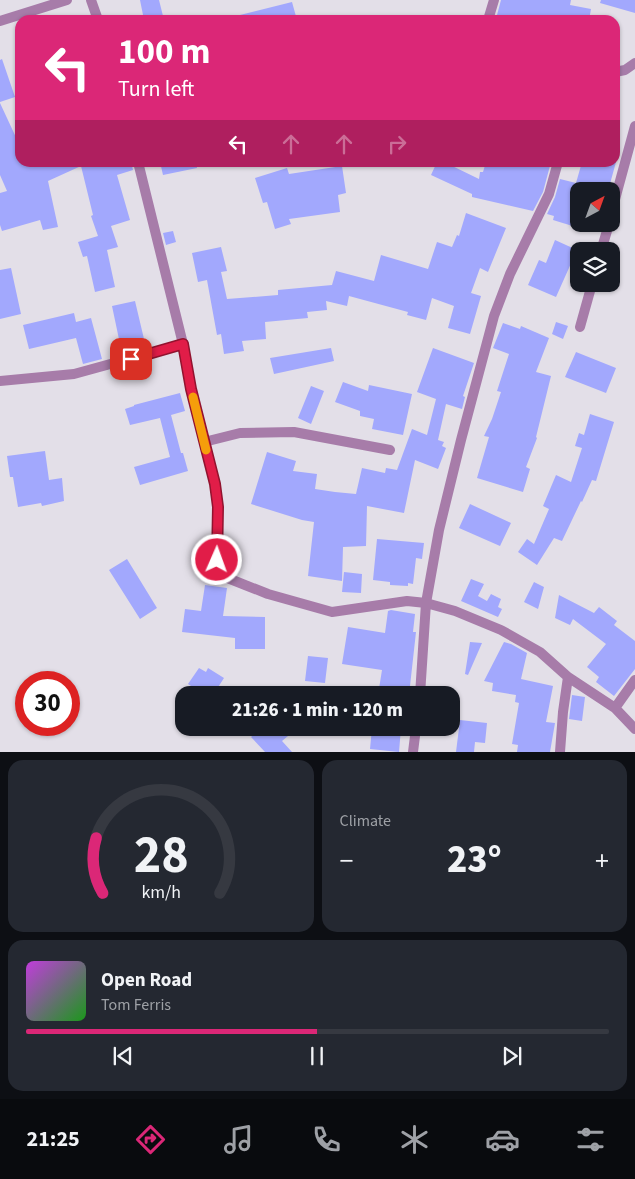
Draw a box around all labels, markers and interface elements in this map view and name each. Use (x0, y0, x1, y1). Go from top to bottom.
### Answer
text: 100 m (118, 27, 210, 77)
icon: left (35, 35, 100, 100)
text: Turn left (118, 73, 194, 105)
icon: left (224, 130, 252, 158)
icon: ahead (277, 130, 305, 158)
icon: ahead (330, 130, 358, 158)
icon: right (383, 130, 411, 158)
north arrow (570, 182, 620, 232)
map controls (570, 182, 620, 292)
button: layers (570, 242, 620, 292)
pin (110, 338, 152, 380)
icon: arrive (117, 345, 145, 373)
position arrow (190, 533, 242, 585)
speed limit sign: 30 (15, 671, 80, 736)
text: 21:26 · 1 min · 120 m (232, 697, 403, 724)
text: Climate (340, 810, 391, 832)
text: 28 (133, 819, 188, 893)
text: 23° (447, 833, 502, 887)
text: − (340, 841, 353, 881)
text: + (595, 841, 609, 881)
text: km/h (141, 880, 181, 905)
text: Open Road (101, 967, 192, 994)
text: Tom Ferris (101, 994, 171, 1016)
icon: previous (109, 1042, 137, 1070)
icon: pause (303, 1042, 331, 1070)
icon: next (498, 1042, 526, 1070)
icon: directions (133, 1122, 168, 1157)
icon: music (221, 1122, 256, 1157)
icon: phone (309, 1122, 344, 1157)
icon: climate (397, 1122, 432, 1157)
icon: car (485, 1122, 520, 1157)
icon: filters (573, 1122, 608, 1157)
text: 21:25 (27, 1123, 80, 1155)

